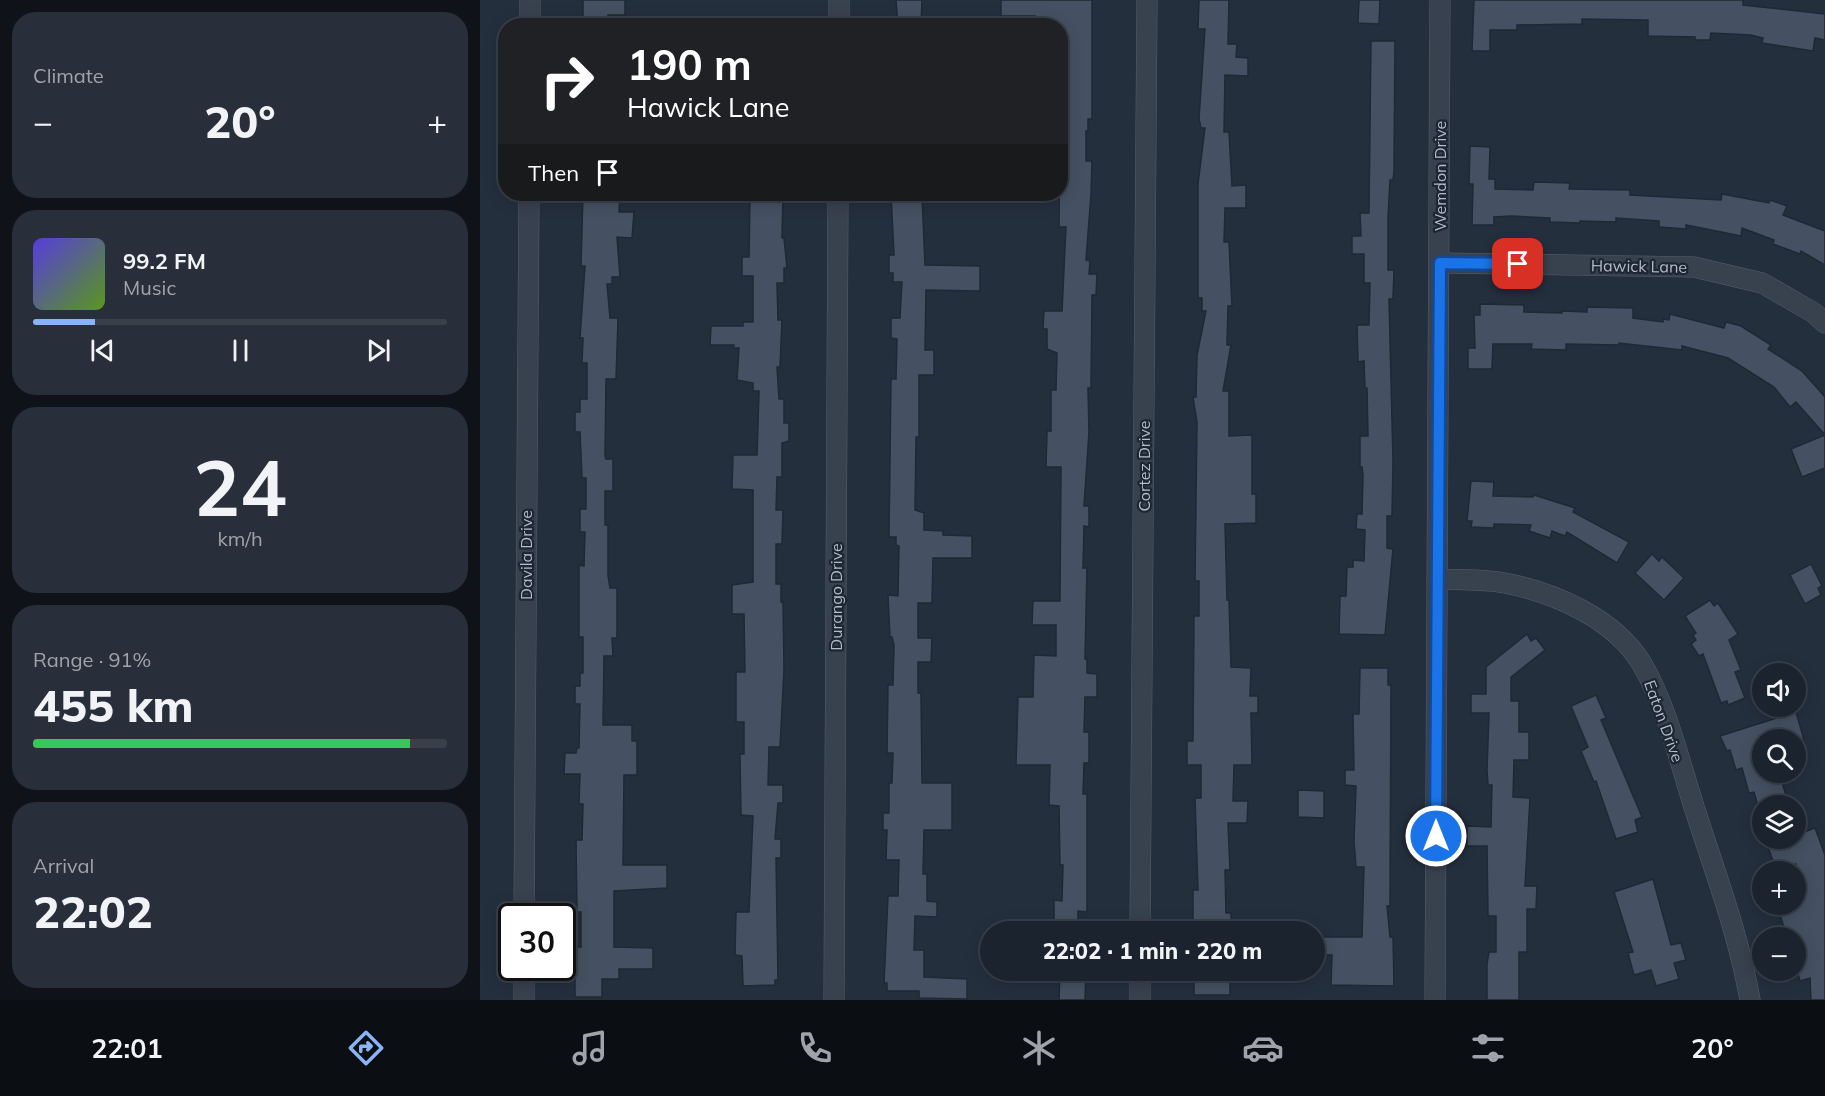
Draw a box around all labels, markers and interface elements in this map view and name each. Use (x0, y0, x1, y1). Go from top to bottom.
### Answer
text: 190 m (627, 38, 752, 91)
icon: right (528, 42, 606, 120)
text: Climate (33, 63, 104, 88)
text: Hawick Lane (627, 90, 789, 124)
text: 20° (204, 93, 276, 149)
text: − (33, 101, 53, 142)
text: + (427, 101, 447, 142)
street label: Wemdon Drive (1430, 121, 1450, 231)
icon: arrive (591, 156, 624, 189)
text: Then (528, 159, 579, 187)
pin (1492, 238, 1543, 289)
text: 99.2 FM (123, 247, 206, 275)
icon: arrive (1501, 247, 1534, 280)
street label: Hawick Lane (1591, 255, 1687, 277)
text: Music (123, 275, 176, 300)
icon: previous (86, 334, 119, 367)
icon: pause (224, 334, 257, 367)
icon: next (362, 334, 395, 367)
street label: Cortez Drive (1134, 420, 1154, 512)
text: 24 (193, 438, 287, 536)
street label: Davila Drive (516, 510, 536, 600)
text: km/h (217, 526, 263, 551)
street label: Durango Drive (826, 543, 846, 651)
text: Range · 91% (33, 647, 151, 672)
map controls (1752, 663, 1806, 981)
button: sound (1752, 663, 1806, 717)
text: 455 km (33, 677, 194, 733)
street label: Eaton Drive (1640, 677, 1688, 765)
button: search (1752, 729, 1806, 783)
button: layers (1752, 795, 1806, 849)
position arrow (1404, 804, 1468, 868)
text: Arrival (33, 853, 94, 878)
button: + (1752, 861, 1806, 915)
text: 22:02 (33, 883, 153, 939)
speed limit sign: 30 (498, 903, 576, 981)
button: − (1752, 927, 1806, 981)
text: 22:02 · 1 min · 220 m (1043, 937, 1262, 965)
icon: directions (345, 1027, 387, 1069)
icon: music (569, 1027, 611, 1069)
icon: phone (794, 1027, 836, 1069)
icon: climate (1018, 1027, 1060, 1069)
icon: car (1242, 1027, 1284, 1069)
icon: filters (1467, 1027, 1509, 1069)
text: 22:01 (91, 1031, 163, 1065)
text: 20° (1691, 1031, 1734, 1065)

